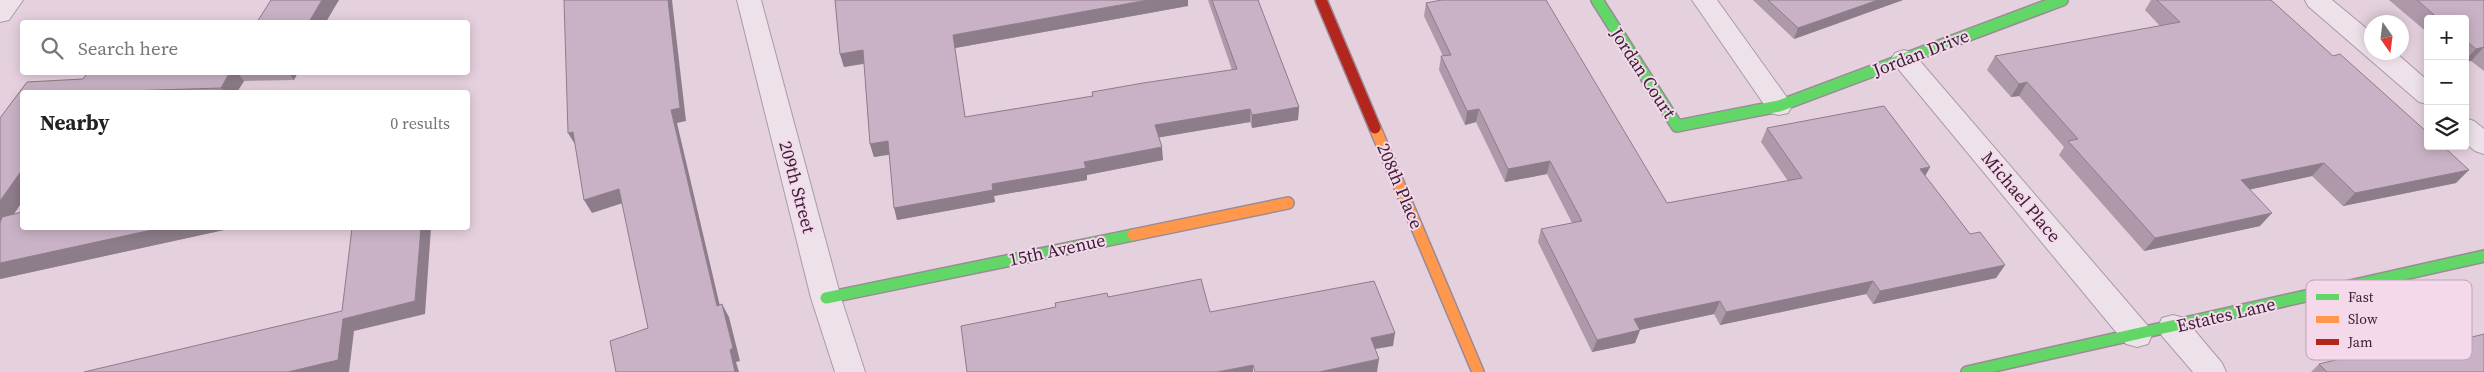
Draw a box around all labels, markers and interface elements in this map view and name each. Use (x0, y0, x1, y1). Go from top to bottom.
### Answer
north arrow (2364, 15, 2409, 60)
map controls (2424, 15, 2469, 150)
button: + (2424, 15, 2469, 60)
search box (20, 20, 470, 75)
street label: Jordan Court (1604, 22, 1682, 123)
street label: Jordan Drive (1868, 23, 1973, 83)
icon: search (38, 34, 66, 62)
text: Search here (78, 35, 178, 61)
button: − (2424, 60, 2469, 105)
button: layers (2424, 105, 2469, 150)
text: Nearby (40, 108, 110, 137)
text: 0 results (390, 112, 450, 134)
street label: 209th Street (773, 138, 822, 236)
street label: 208th Place (1371, 139, 1430, 232)
street label: Michael Place (1976, 146, 2067, 247)
street label: 15th Avenue (1006, 227, 1107, 272)
legend (2306, 280, 2472, 360)
text: Fast (2348, 287, 2374, 307)
street label: Estates Lane (2174, 291, 2278, 338)
text: Slow (2348, 309, 2378, 329)
text: Jam (2347, 332, 2373, 352)

